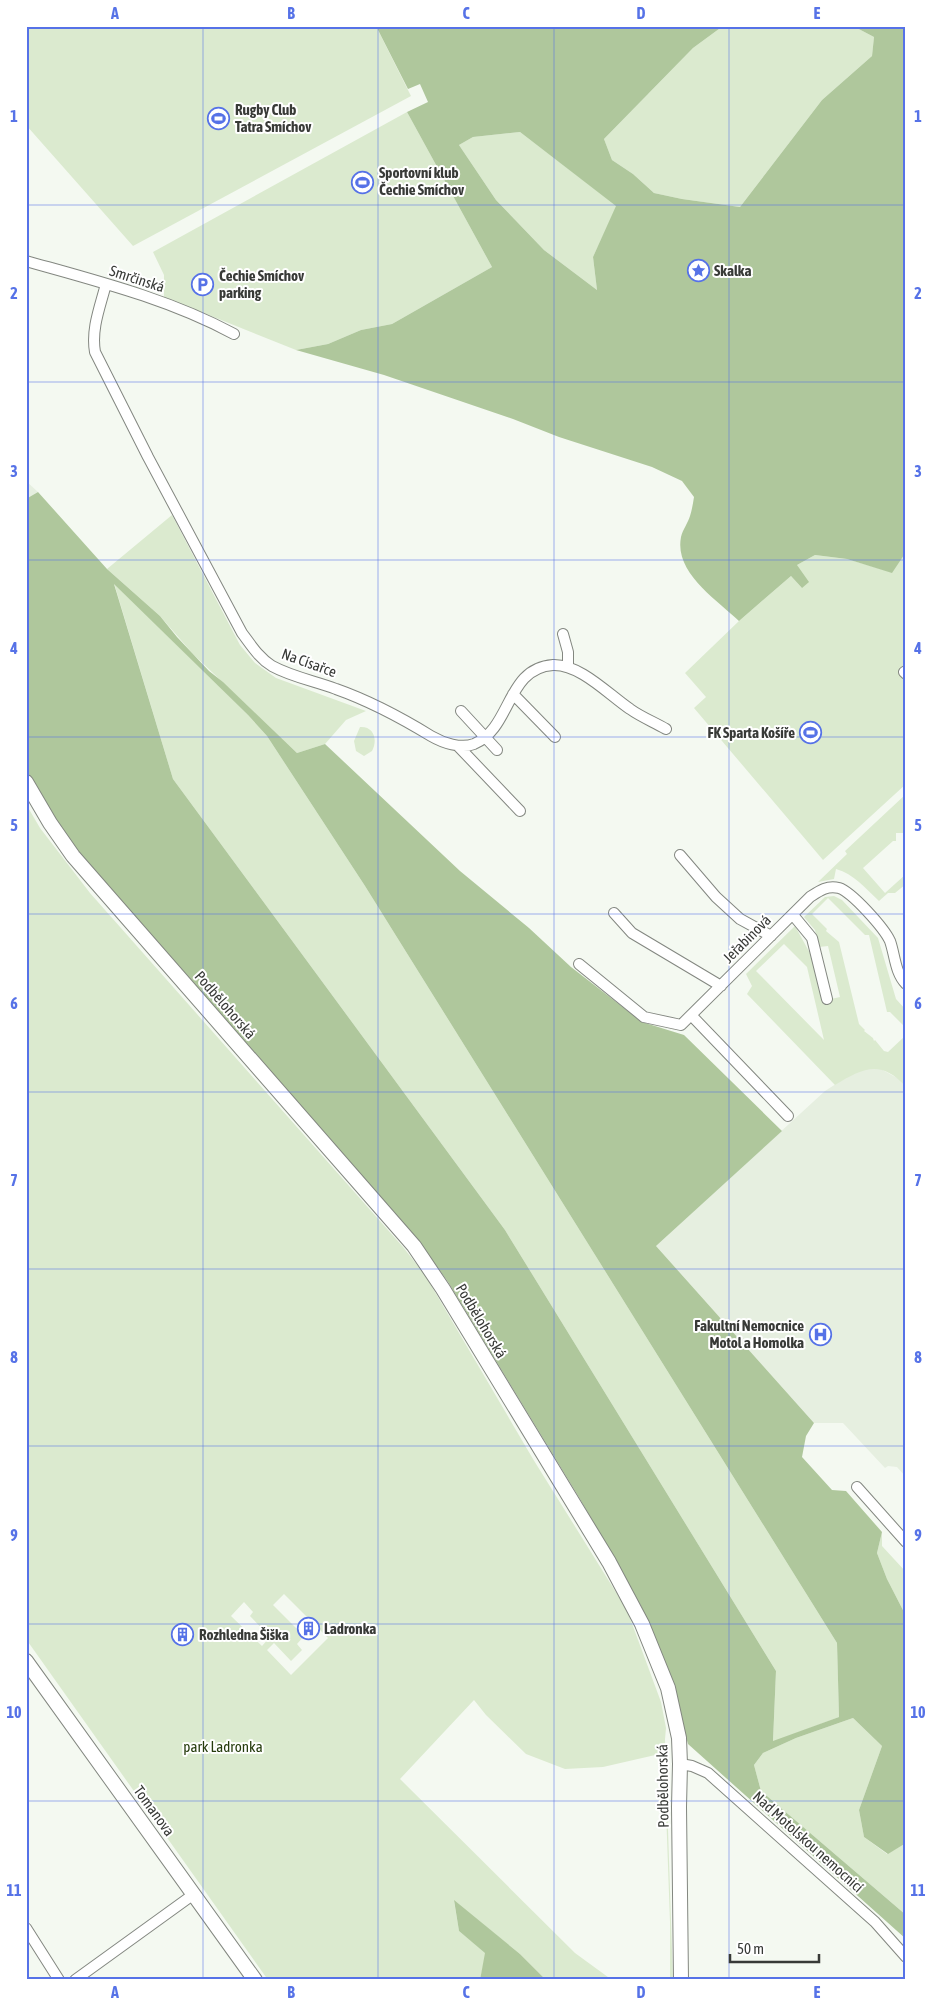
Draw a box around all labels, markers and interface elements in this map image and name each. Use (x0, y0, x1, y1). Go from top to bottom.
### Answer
text: A (110, 4, 119, 22)
text: B (287, 4, 295, 22)
text: C (462, 4, 470, 22)
text: D (637, 4, 646, 22)
text: E (814, 4, 821, 22)
place label: Rugby Club Tatra Smíchov (235, 101, 312, 135)
text: 1 (10, 107, 18, 125)
sports icon: Rugby Club Tatra Smíchov (207, 107, 231, 131)
text: 1 (914, 107, 922, 125)
place label: Sportovní klub Čechie Smíchov (379, 164, 465, 198)
sports icon: Sportovní klub Čechie Smíchov (351, 170, 375, 194)
place icon: Skalka (686, 259, 710, 283)
street label: Smrčinská (108, 262, 167, 295)
place label: Skalka (714, 262, 751, 279)
place label: Čechie Smíchov parking (219, 267, 305, 301)
parking icon: Čechie Smíchov parking (191, 273, 215, 297)
text: 2 (10, 284, 18, 302)
text: 2 (914, 284, 922, 302)
text: 3 (10, 462, 18, 480)
text: 3 (914, 462, 922, 480)
text: 4 (9, 639, 18, 657)
text: 4 (913, 639, 922, 657)
street label: Na Císařce (279, 645, 339, 680)
sports icon: FK Sparta Košíře (799, 721, 823, 745)
place label: FK Sparta Košíře (707, 724, 795, 741)
text: 5 (10, 816, 18, 834)
text: 5 (914, 816, 922, 834)
street label: Jeřabinová (719, 911, 774, 966)
street label: Podbělohorská (191, 967, 259, 1042)
text: 6 (10, 994, 18, 1012)
text: 6 (914, 994, 922, 1012)
text: 7 (10, 1171, 18, 1189)
text: 7 (914, 1171, 922, 1189)
street label: Podbělohorská (453, 1280, 510, 1361)
place label: Fakultní Nemocnice Motol a Homolka (694, 1317, 804, 1351)
hospital icon: Fakultní Nemocnice Motol a Homolka (808, 1323, 832, 1347)
text: 8 (10, 1348, 18, 1366)
text: 8 (914, 1348, 922, 1366)
text: 9 (10, 1526, 18, 1544)
text: 9 (914, 1526, 922, 1544)
building icon: Ladronka (296, 1617, 320, 1641)
place label: Ladronka (324, 1620, 376, 1637)
building icon: Rozhledna Šiška (171, 1623, 195, 1647)
place label: Rozhledna Šiška (199, 1626, 289, 1643)
text: 10 (6, 1703, 22, 1721)
text: 10 (910, 1703, 926, 1721)
park label: park Ladronka (183, 1738, 263, 1755)
street label: Podbělohorská (653, 1744, 672, 1828)
street label: Tomanova (131, 1782, 178, 1839)
street label: Nad Motolskou nemocnicí (750, 1788, 867, 1896)
text: 11 (6, 1881, 22, 1899)
text: 11 (910, 1881, 926, 1899)
scale bar (730, 1931, 818, 1963)
text: 50 m (737, 1940, 764, 1957)
text: A (110, 1983, 119, 2001)
text: B (287, 1983, 295, 2001)
text: C (462, 1983, 470, 2001)
text: D (637, 1983, 646, 2001)
text: E (814, 1983, 821, 2001)

